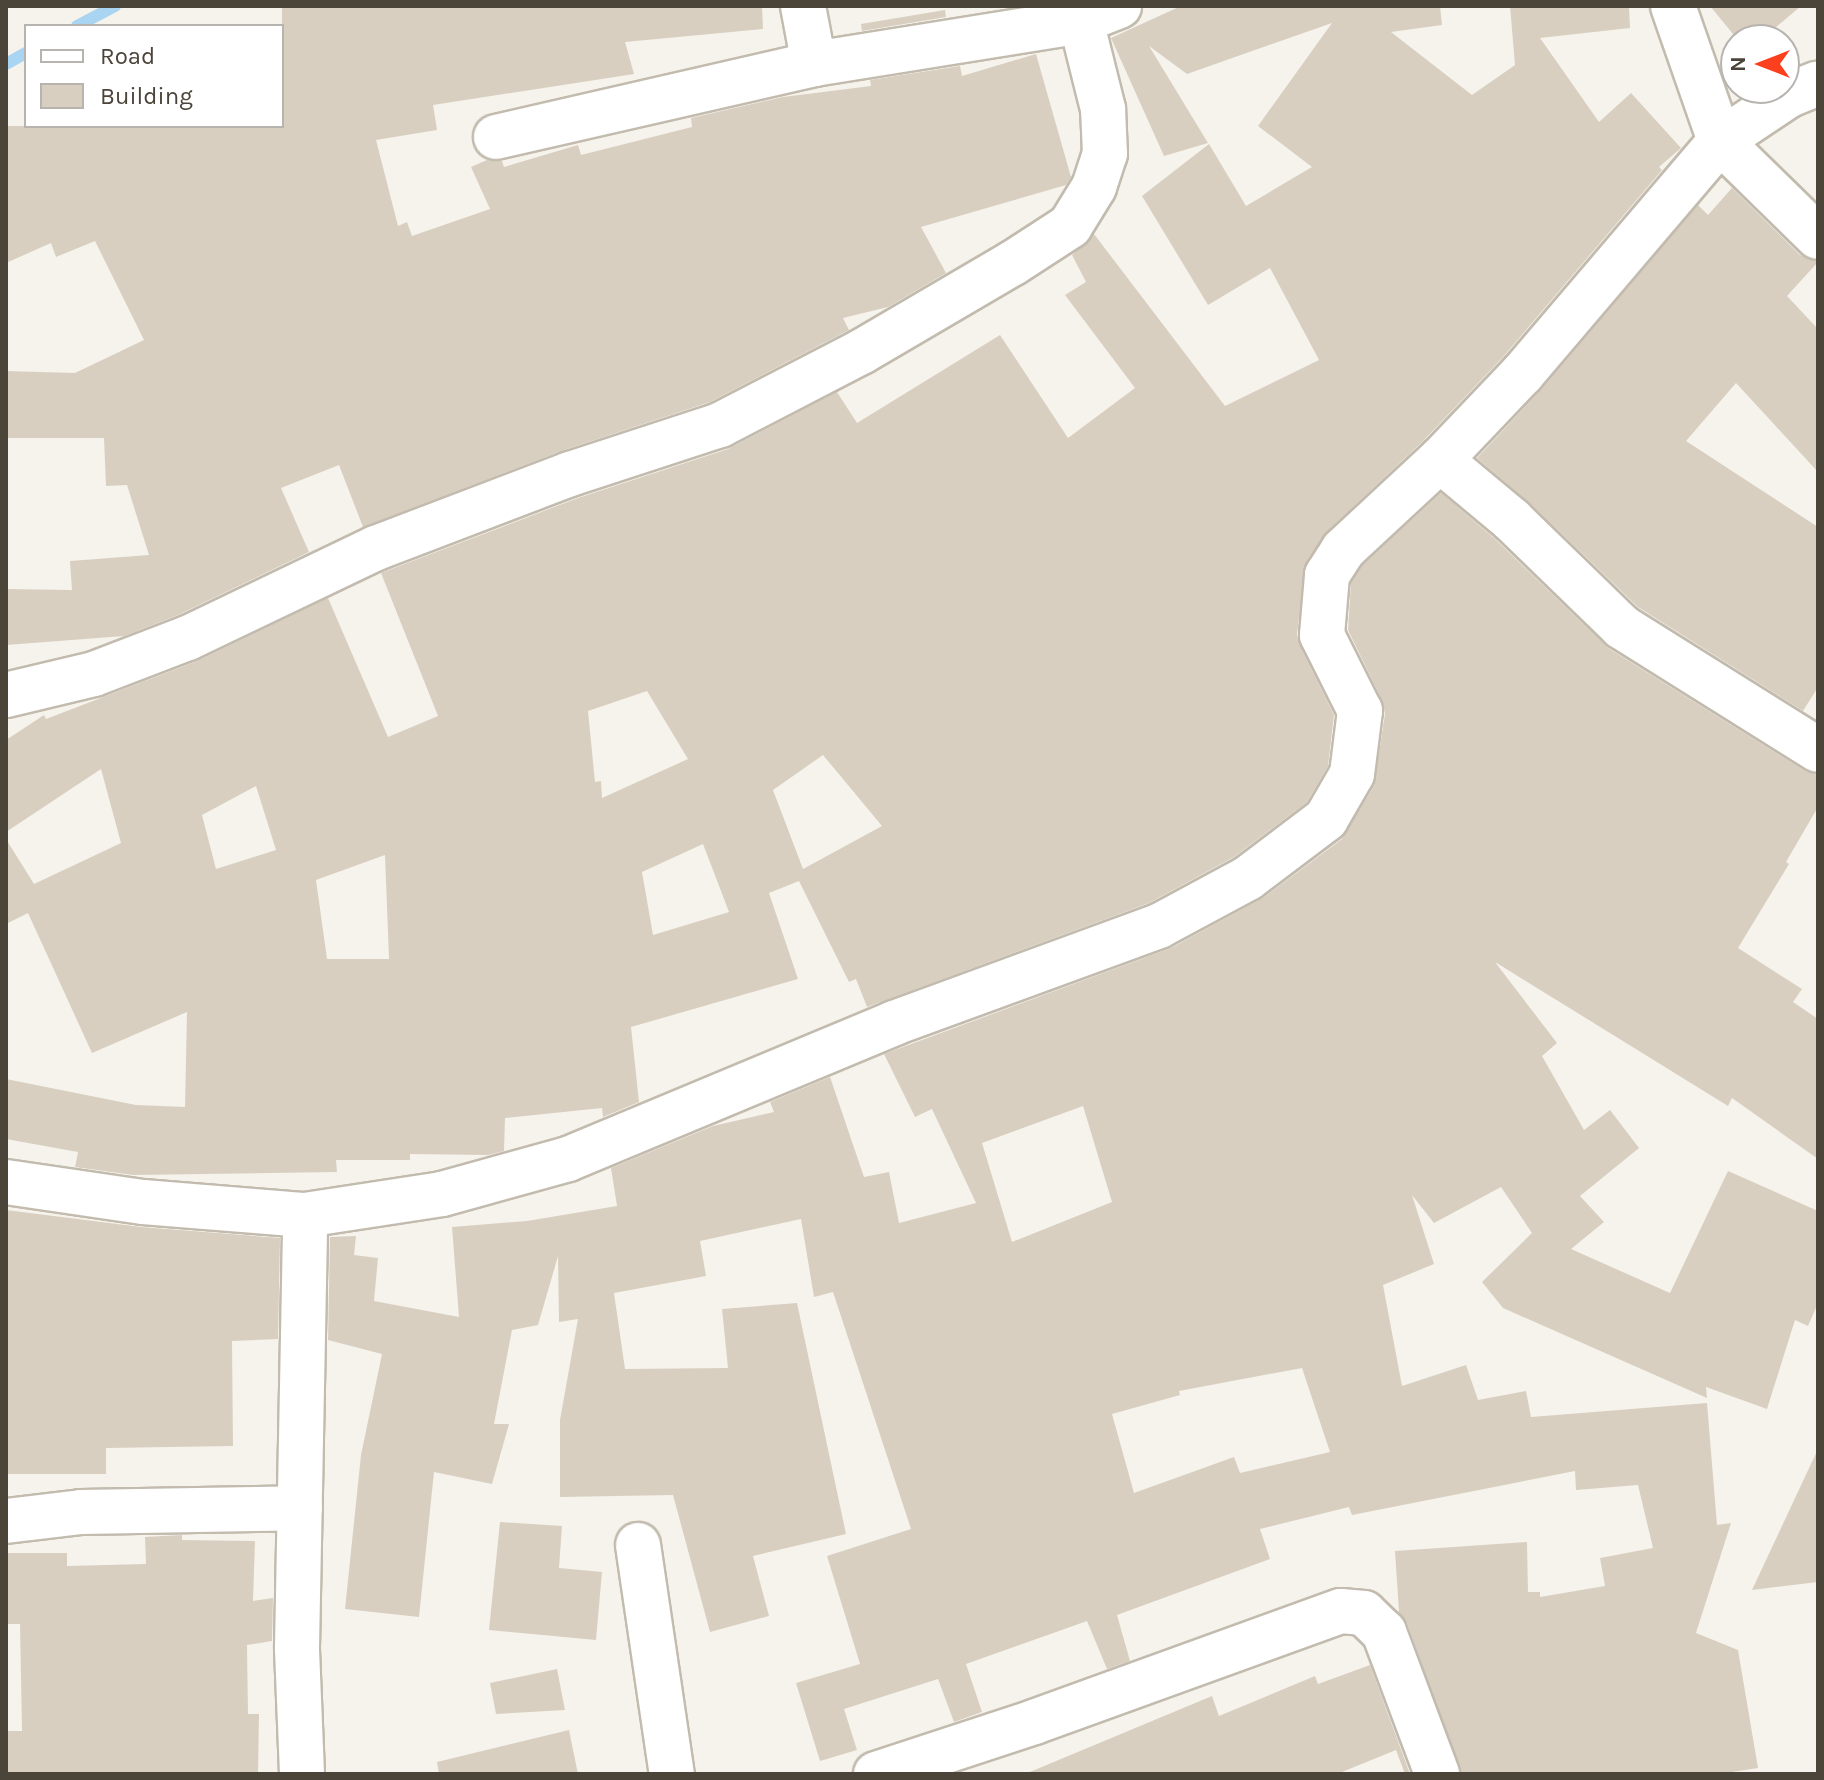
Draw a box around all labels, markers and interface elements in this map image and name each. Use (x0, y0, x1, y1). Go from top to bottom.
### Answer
legend (24, 24, 284, 128)
north arrow (1720, 24, 1800, 104)
text: Road (100, 42, 155, 70)
text: N (1725, 56, 1751, 72)
text: Building (100, 82, 193, 110)

